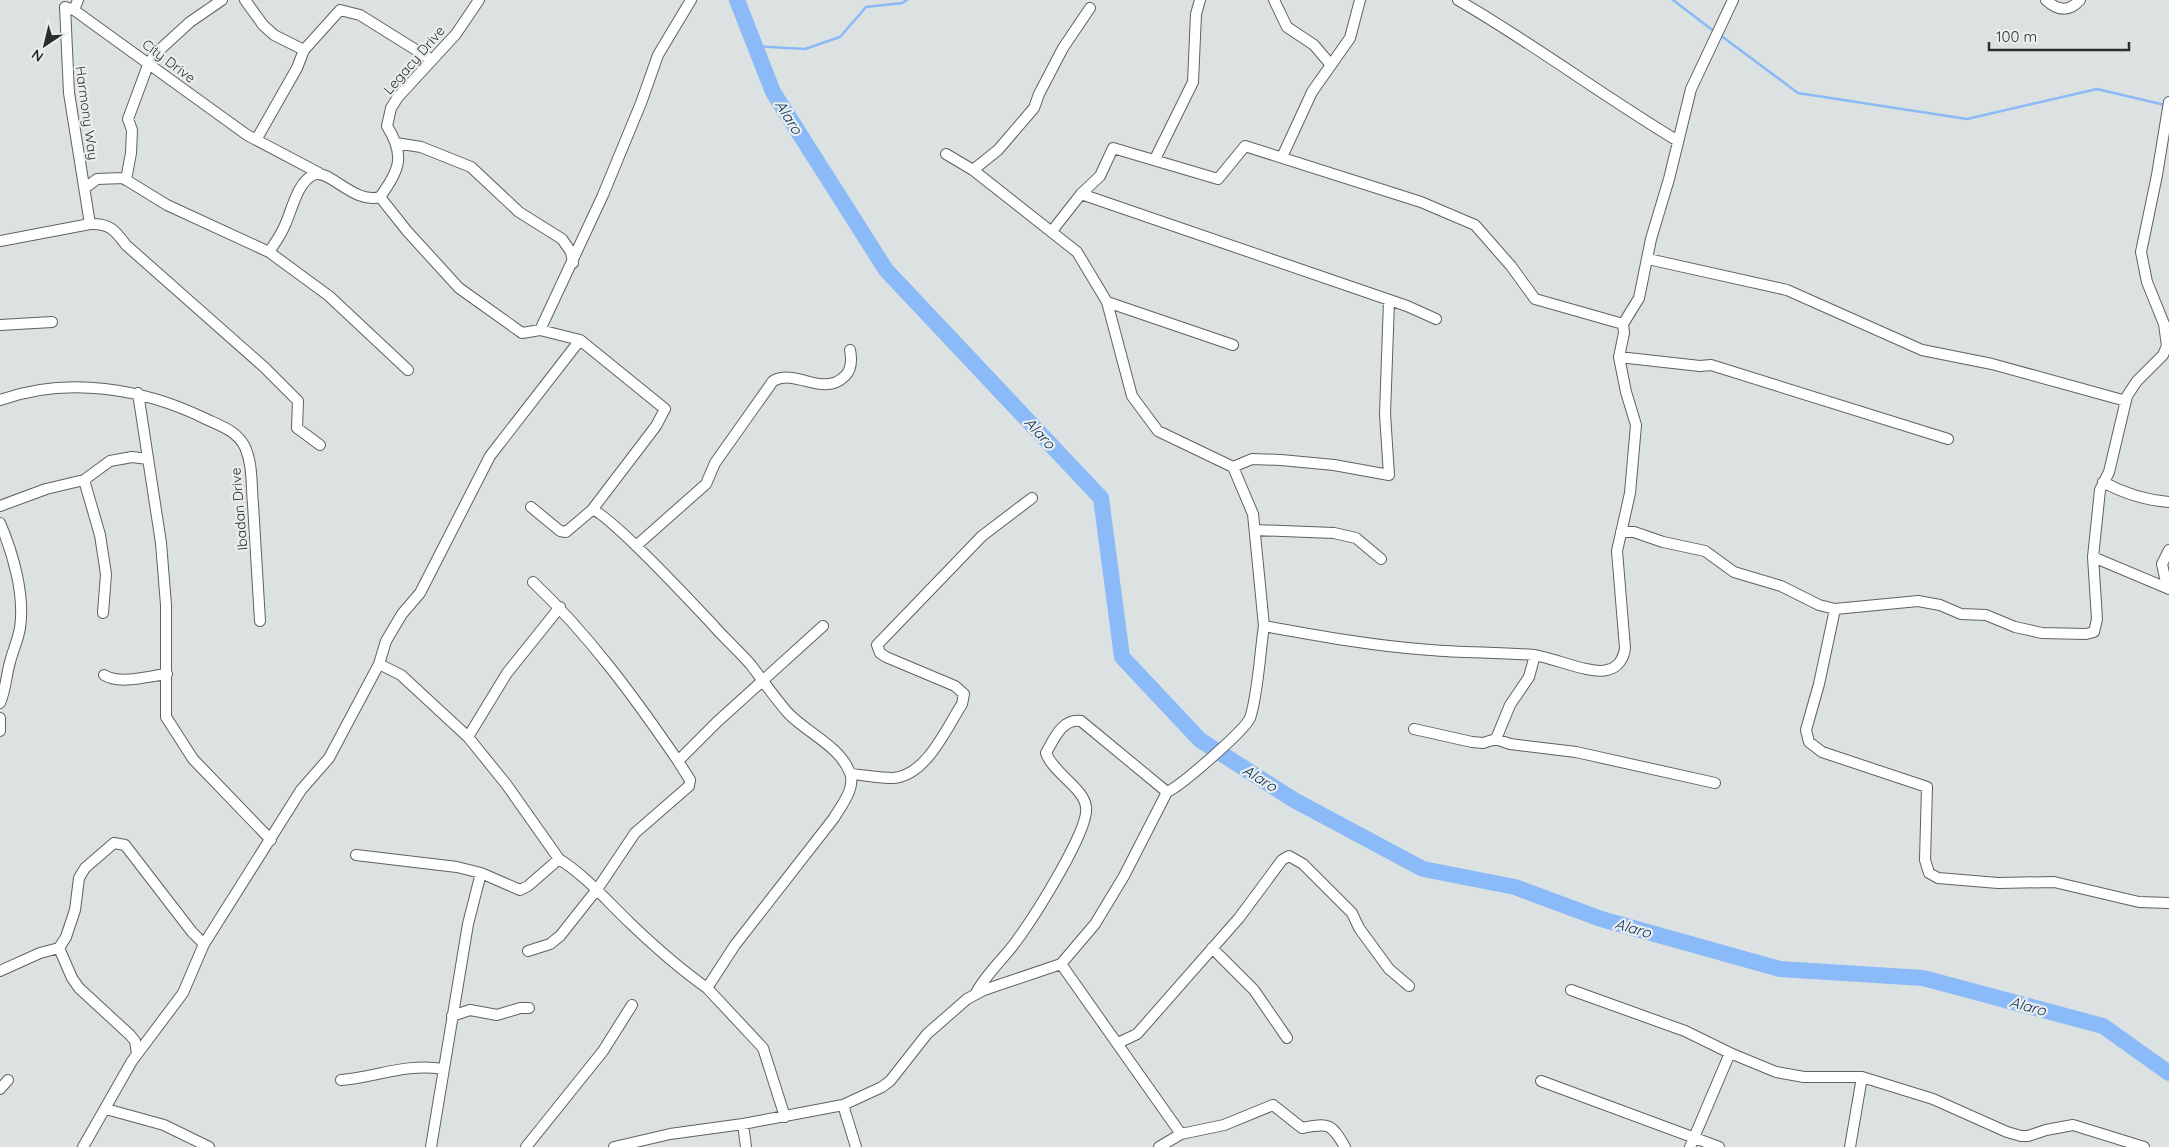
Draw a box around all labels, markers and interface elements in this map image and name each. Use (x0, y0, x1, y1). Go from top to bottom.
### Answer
north arrow (20, 20, 70, 70)
scale bar (1989, 20, 2129, 52)
street label: Legacy Drive (379, 22, 449, 98)
text: 100 m (1996, 27, 2037, 46)
street label: City Drive (139, 35, 199, 87)
text: N (28, 45, 47, 66)
street label: Harmony Way (71, 65, 103, 161)
water label: Alaro (771, 96, 807, 138)
water label: Alaro (1021, 413, 1060, 454)
street label: Ibadan Drive (226, 467, 252, 551)
water label: Alaro (1239, 760, 1281, 796)
water label: Alaro (1613, 914, 1654, 942)
water label: Alaro (2008, 992, 2049, 1020)

